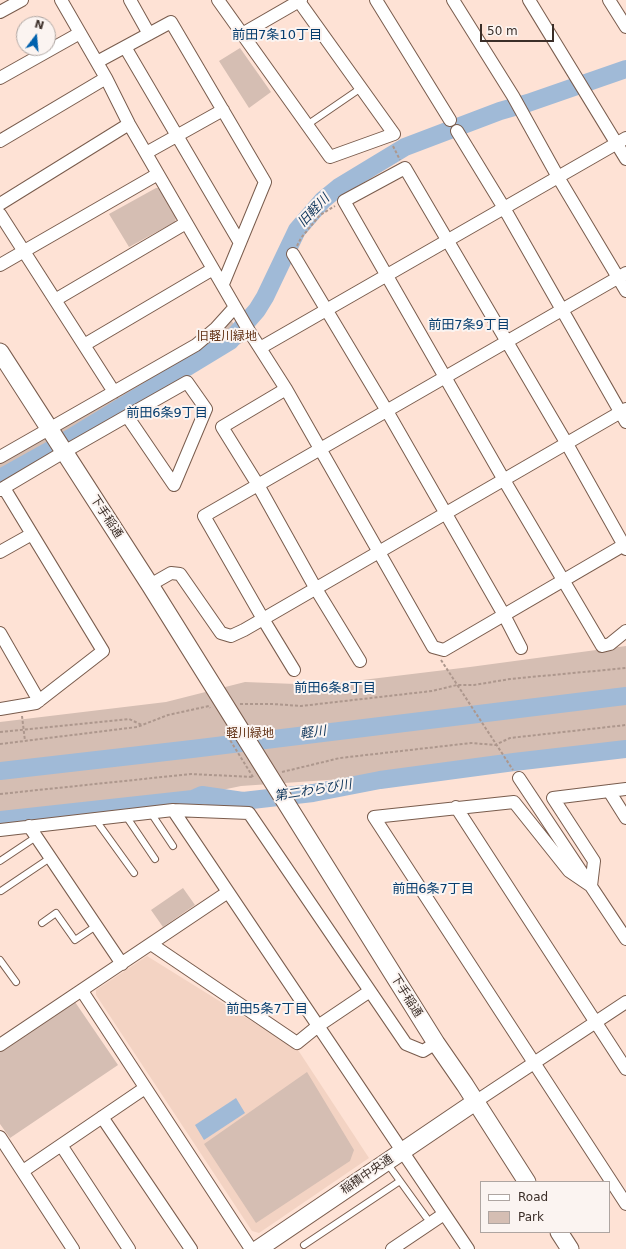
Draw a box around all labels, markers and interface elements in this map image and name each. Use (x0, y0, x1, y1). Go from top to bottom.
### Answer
north arrow (16, 16, 56, 56)
scale bar (482, 16, 556, 42)
text: N (33, 17, 45, 32)
text: 50 m (487, 24, 518, 38)
district label: 前田7条10丁目 (232, 28, 322, 44)
water label: 旧軽川 (295, 191, 333, 231)
district label: 前田7条9丁目 (428, 318, 510, 334)
park label: 旧軽川緑地 (197, 330, 257, 344)
district label: 前田6条9丁目 (126, 406, 208, 422)
street label: 下手稲通 (87, 493, 125, 541)
district label: 前田6条8丁目 (294, 681, 376, 697)
water label: 軽川 (299, 724, 327, 742)
park label: 軽川緑地 (226, 727, 274, 741)
water label: 第二わらび川 (273, 777, 353, 805)
district label: 前田6条7丁目 (392, 882, 474, 898)
street label: 下手稲通 (387, 972, 425, 1020)
district label: 前田5条7丁目 (226, 1002, 308, 1018)
street label: 稲積中央通 (338, 1152, 396, 1198)
legend (480, 1181, 610, 1233)
text: Road (518, 1190, 548, 1204)
text: Park (518, 1210, 544, 1224)

